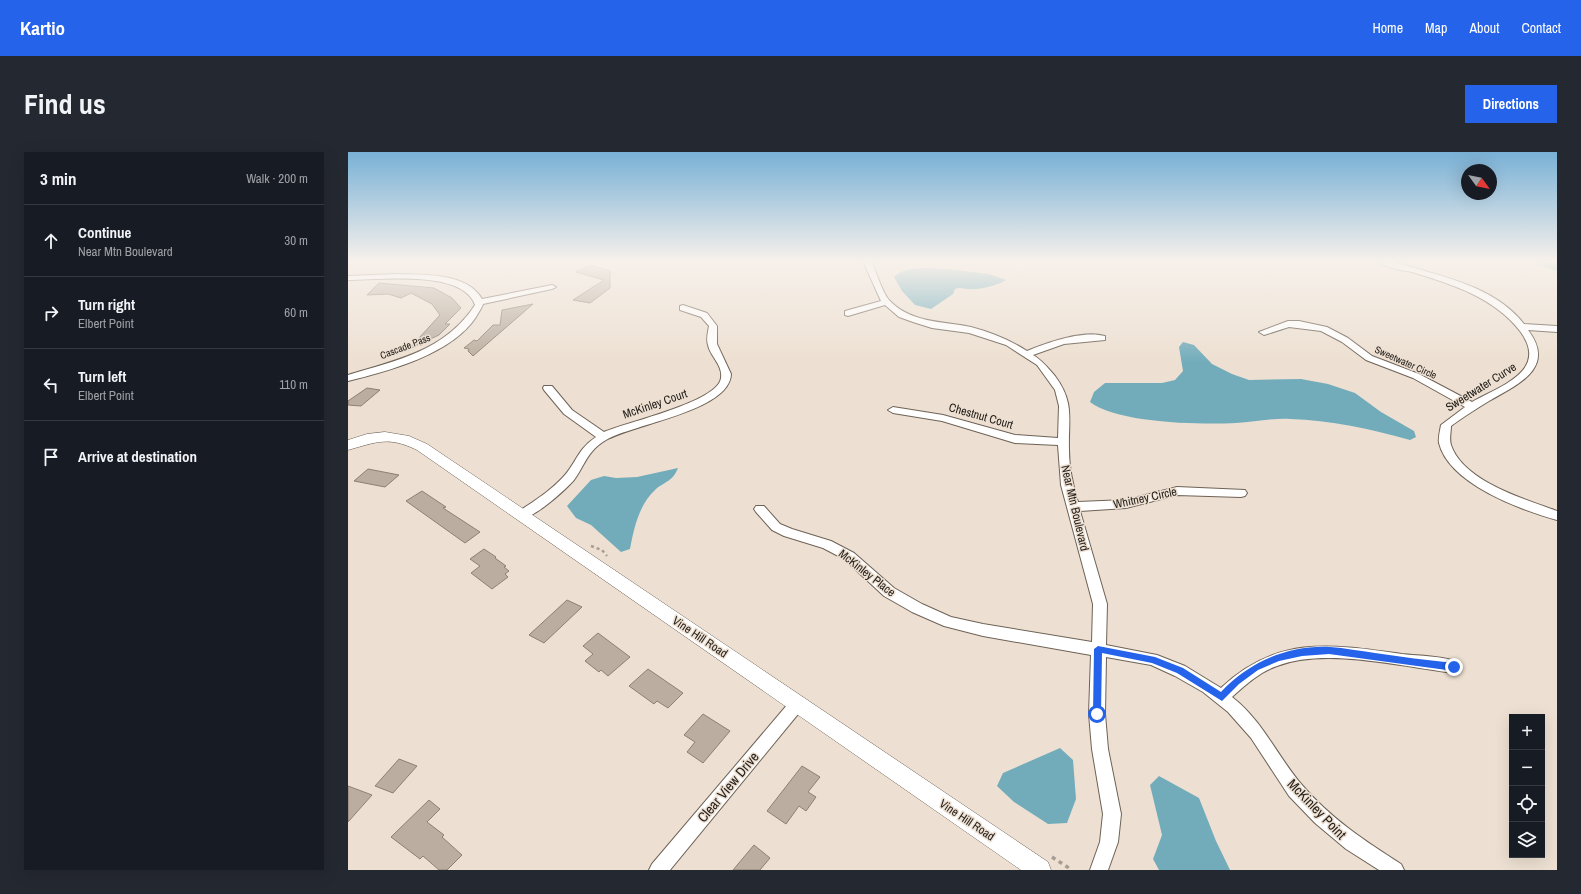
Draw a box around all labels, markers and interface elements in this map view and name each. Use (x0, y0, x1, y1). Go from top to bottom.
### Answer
text: Kartio (20, 15, 65, 41)
text: Home (1372, 19, 1403, 37)
text: Map (1425, 19, 1447, 37)
text: About (1469, 19, 1499, 37)
text: Contact (1521, 19, 1561, 37)
text: Find us (24, 85, 106, 123)
button: Directions (1465, 85, 1557, 123)
north arrow (1461, 164, 1497, 200)
text: 3 min (40, 167, 76, 190)
text: Walk · 200 m (246, 170, 308, 187)
text: Continue (78, 222, 131, 243)
icon: ahead (40, 230, 62, 252)
text: 30 m (284, 232, 308, 249)
text: Near Mtn Boulevard (78, 243, 173, 260)
text: Turn right (78, 294, 135, 315)
icon: right (40, 302, 62, 324)
text: 60 m (284, 304, 308, 321)
text: Elbert Point (78, 315, 134, 332)
street label: Cascade Pass (378, 331, 432, 362)
street label: Sweetwater Circle (1373, 343, 1439, 382)
street label: Sweetwater Curve (1443, 359, 1519, 415)
text: Turn left (78, 366, 126, 387)
icon: left (40, 374, 62, 396)
text: 110 m (279, 376, 308, 393)
street label: McKinley Court (621, 385, 690, 423)
text: Elbert Point (78, 387, 134, 404)
street label: Chestnut Court (947, 399, 1015, 433)
icon: arrive (40, 446, 62, 468)
text: Arrive at destination (78, 446, 197, 467)
street label: Near Mtn Boulevard (1057, 464, 1093, 552)
street label: Whitney Circle (1112, 483, 1178, 513)
street label: McKinley Place (835, 546, 899, 600)
street label: Vine Hill Road (669, 613, 731, 661)
route end (1445, 658, 1463, 676)
route start (1088, 705, 1106, 723)
map controls (1509, 714, 1545, 858)
button: + (1509, 714, 1545, 750)
street label: Clear View Drive (693, 748, 763, 826)
button: − (1509, 750, 1545, 786)
street label: McKinley Point (1284, 775, 1350, 843)
button: locate (1509, 786, 1545, 822)
street label: Vine Hill Road (936, 796, 998, 844)
button: layers (1509, 822, 1545, 858)

